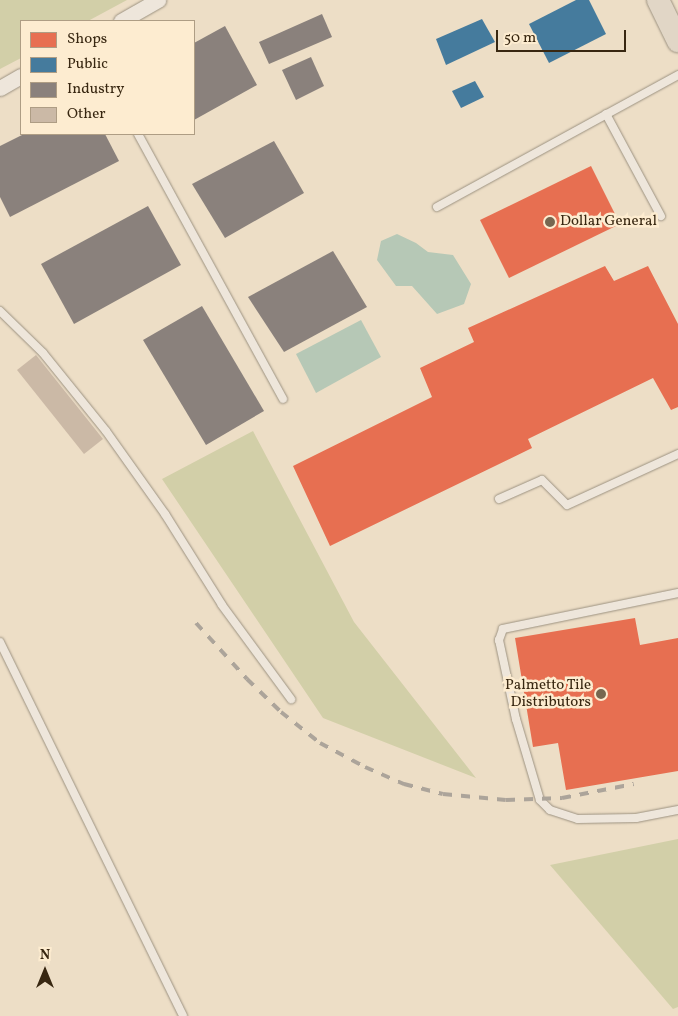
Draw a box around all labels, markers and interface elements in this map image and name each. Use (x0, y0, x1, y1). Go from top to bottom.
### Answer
legend (20, 20, 195, 135)
scale bar (498, 20, 628, 52)
text: 50 m (504, 28, 536, 49)
text: Shops (67, 29, 107, 50)
text: Public (67, 54, 108, 75)
text: Industry (67, 79, 124, 100)
text: Other (67, 104, 106, 125)
place label: Dollar General (560, 213, 657, 231)
marker: Dollar General (544, 216, 556, 228)
place label: Palmetto Tile Distributors (505, 676, 591, 711)
marker: Palmetto Tile Distributors (595, 688, 607, 700)
north arrow (20, 946, 70, 996)
text: N (40, 946, 50, 965)

